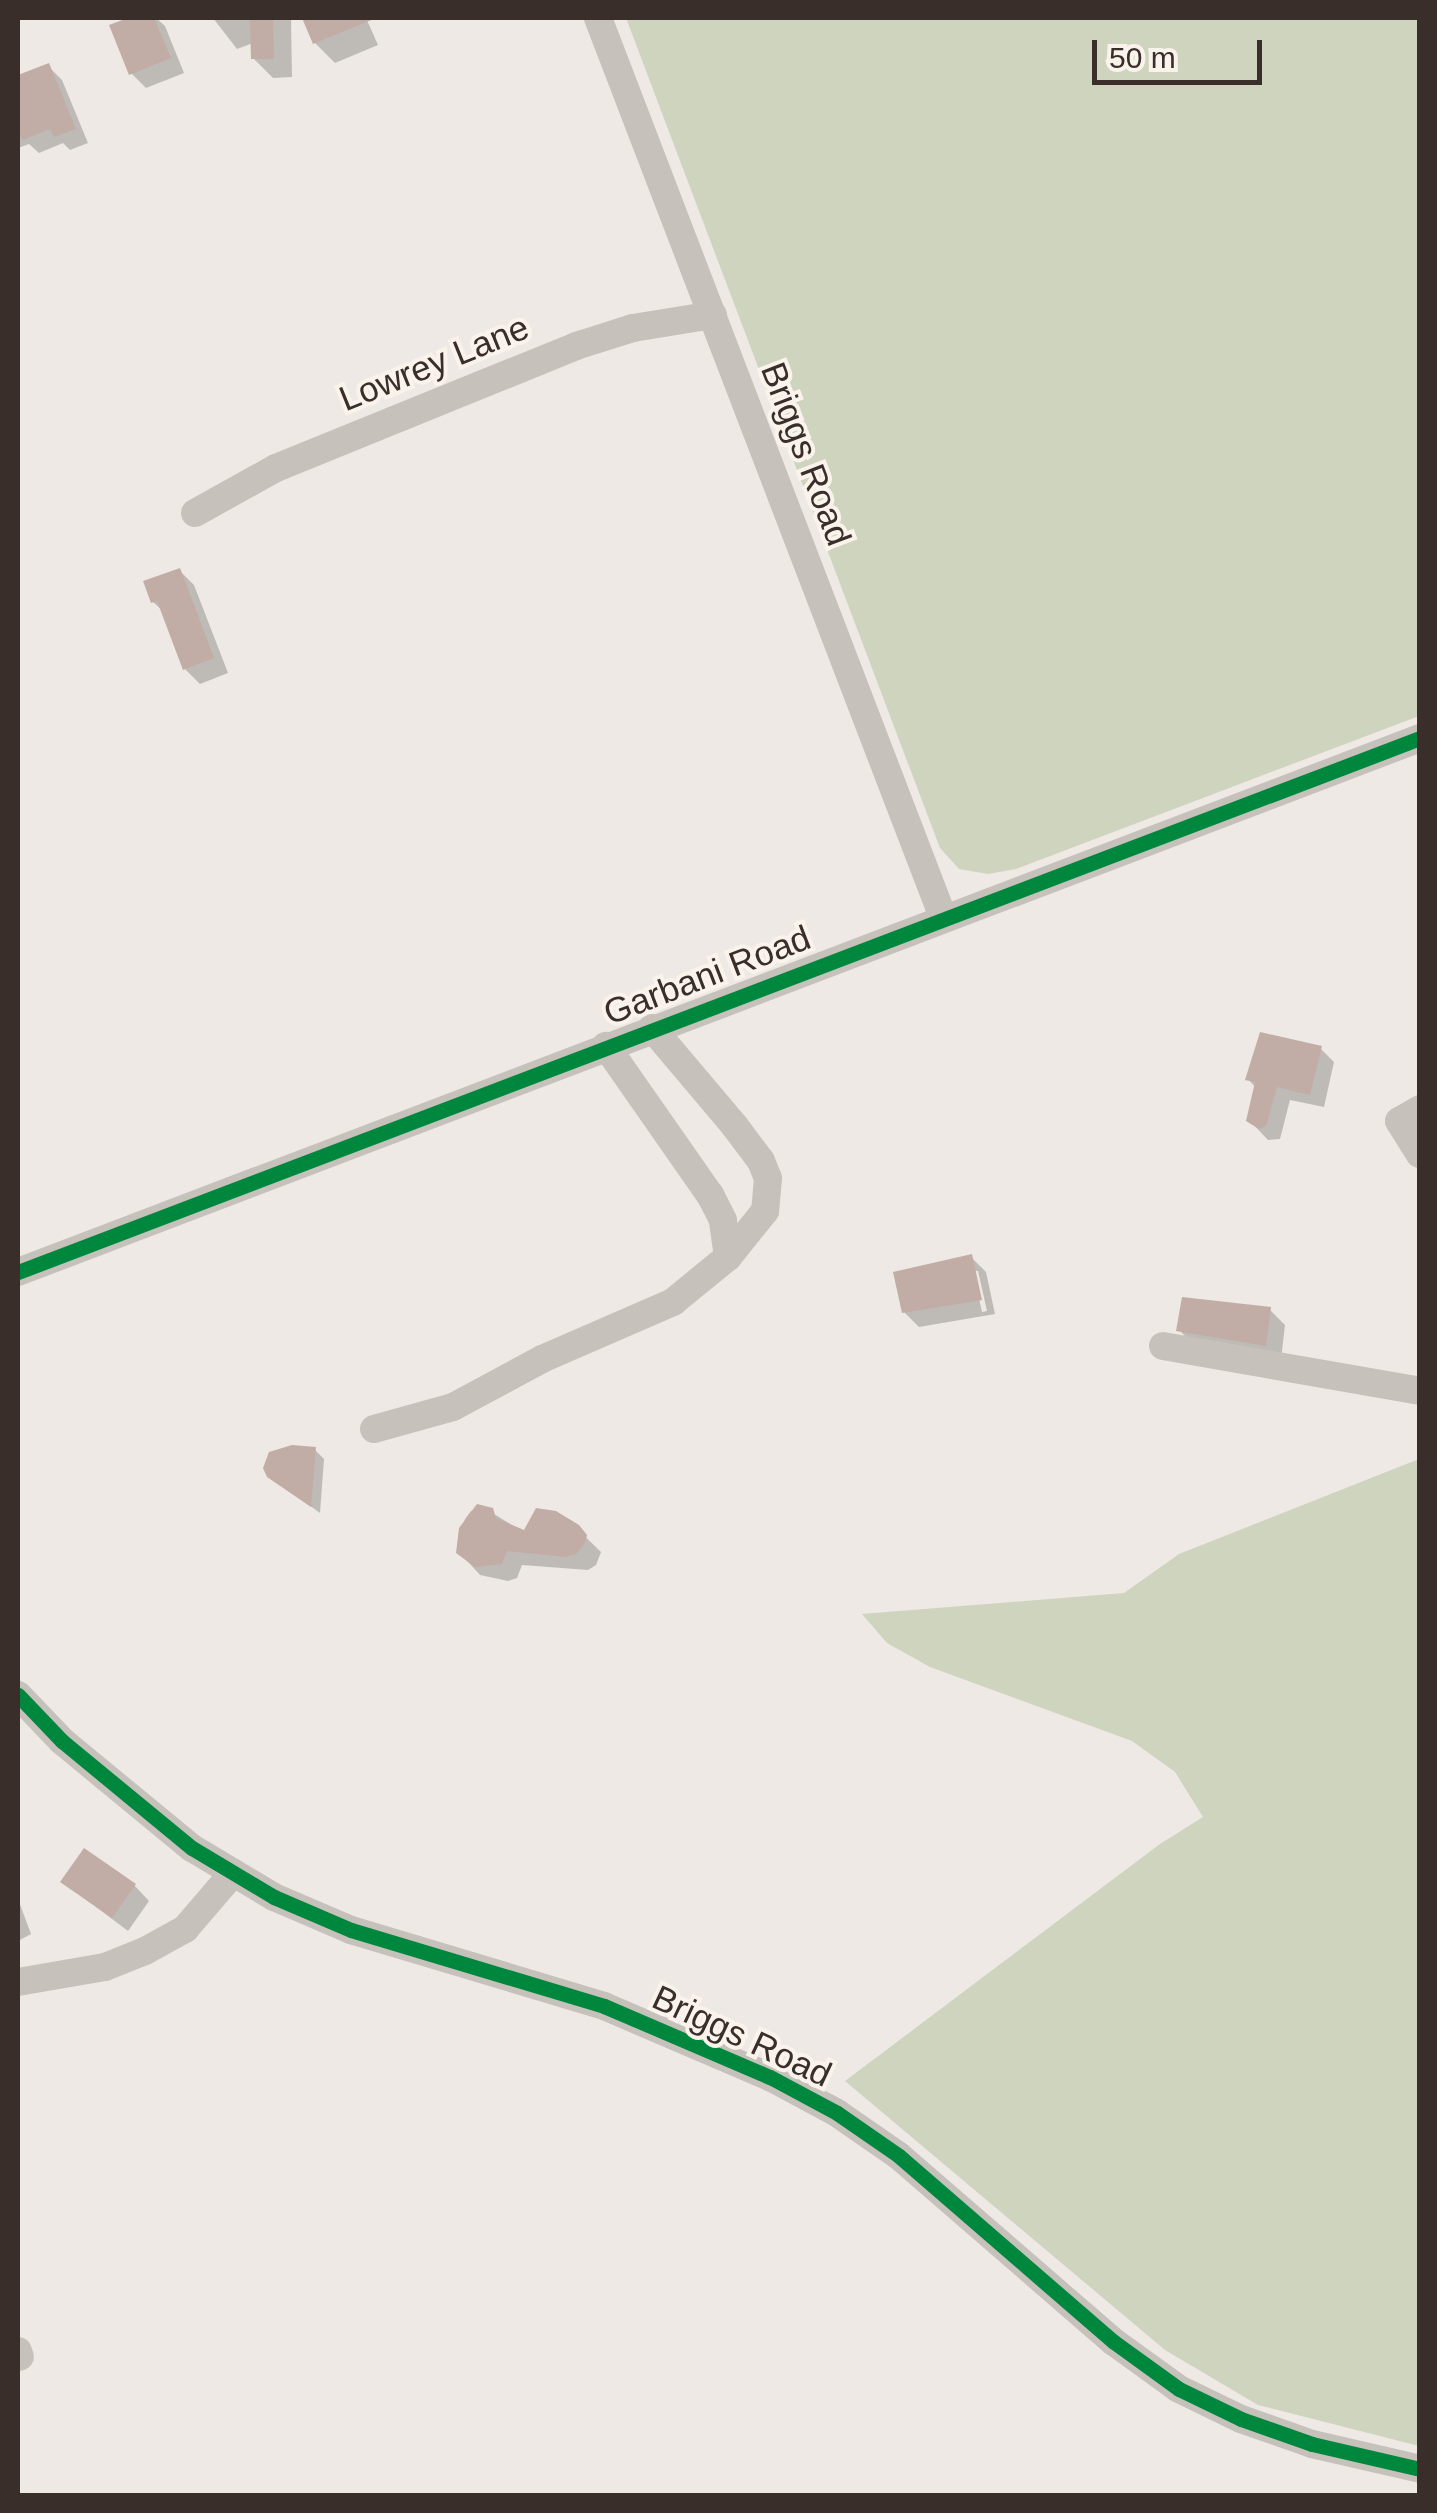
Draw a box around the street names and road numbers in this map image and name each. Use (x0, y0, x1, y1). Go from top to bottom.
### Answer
street label: Lowrey Lane (333, 306, 535, 420)
street label: Briggs Road (752, 357, 860, 551)
street label: Garbani Road (598, 916, 816, 1034)
street label: Briggs Road (646, 1976, 838, 2096)

